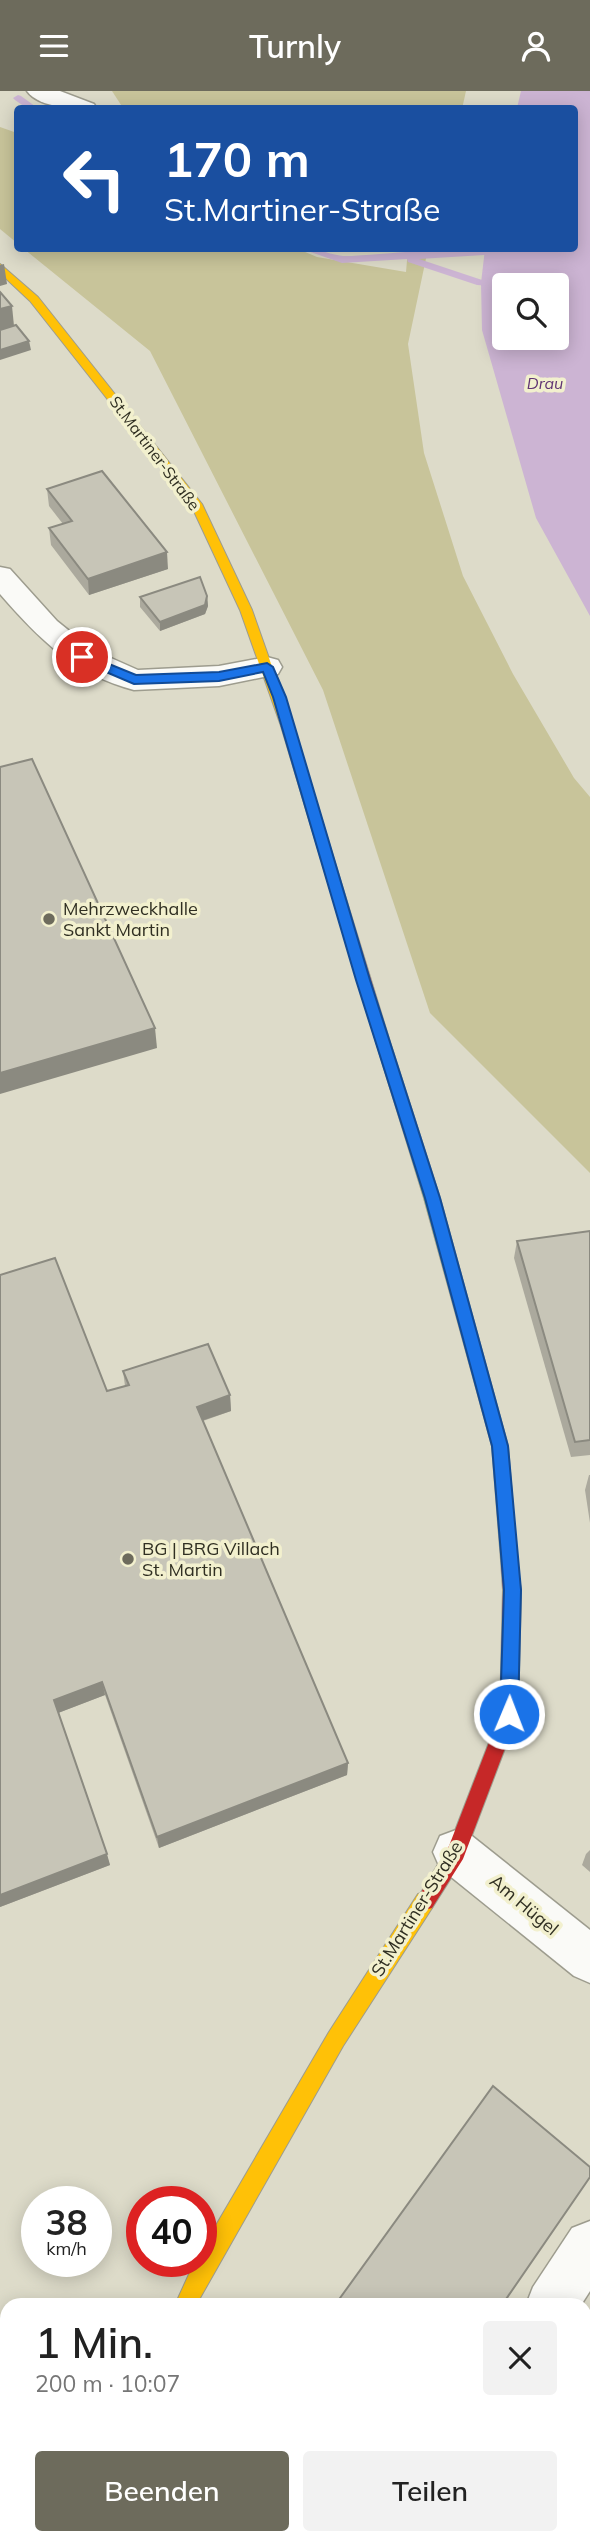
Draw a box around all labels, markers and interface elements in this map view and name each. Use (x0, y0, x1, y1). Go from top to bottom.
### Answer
text: Turnly (249, 26, 341, 66)
icon: menu (35, 27, 73, 65)
icon: person (517, 27, 555, 65)
text: 170 m (164, 128, 310, 189)
icon: left (49, 133, 140, 224)
text: St.Martiner-Straße (164, 189, 440, 229)
map controls (492, 273, 569, 350)
button: search (492, 273, 569, 350)
water label: Drau (527, 373, 563, 393)
street label: St.Martiner-Straße (105, 392, 205, 514)
pin (52, 627, 112, 687)
icon: arrive (63, 638, 101, 676)
place label: Mehrzweckhalle Sankt Martin (63, 897, 198, 941)
marker: Mehrzweckhalle Sankt Martin (41, 911, 57, 927)
place label: BG | BRG Villach St. Martin (142, 1537, 280, 1581)
marker: BG | BRG Villach St. Martin (120, 1551, 136, 1567)
position arrow (472, 1677, 546, 1751)
street label: St.Martiner-Straße (366, 1837, 468, 1981)
street label: Am Hügel (485, 1869, 563, 1940)
speed limit sign: 40 (126, 2186, 217, 2277)
text: 38 (45, 2200, 88, 2244)
text: km/h (46, 2237, 87, 2260)
text: 1 Min. (35, 2316, 153, 2369)
button: close (483, 2321, 557, 2395)
text: 200 m · 10:07 (35, 2369, 180, 2398)
button: Beenden (35, 2451, 289, 2531)
button: Teilen (303, 2451, 557, 2531)

